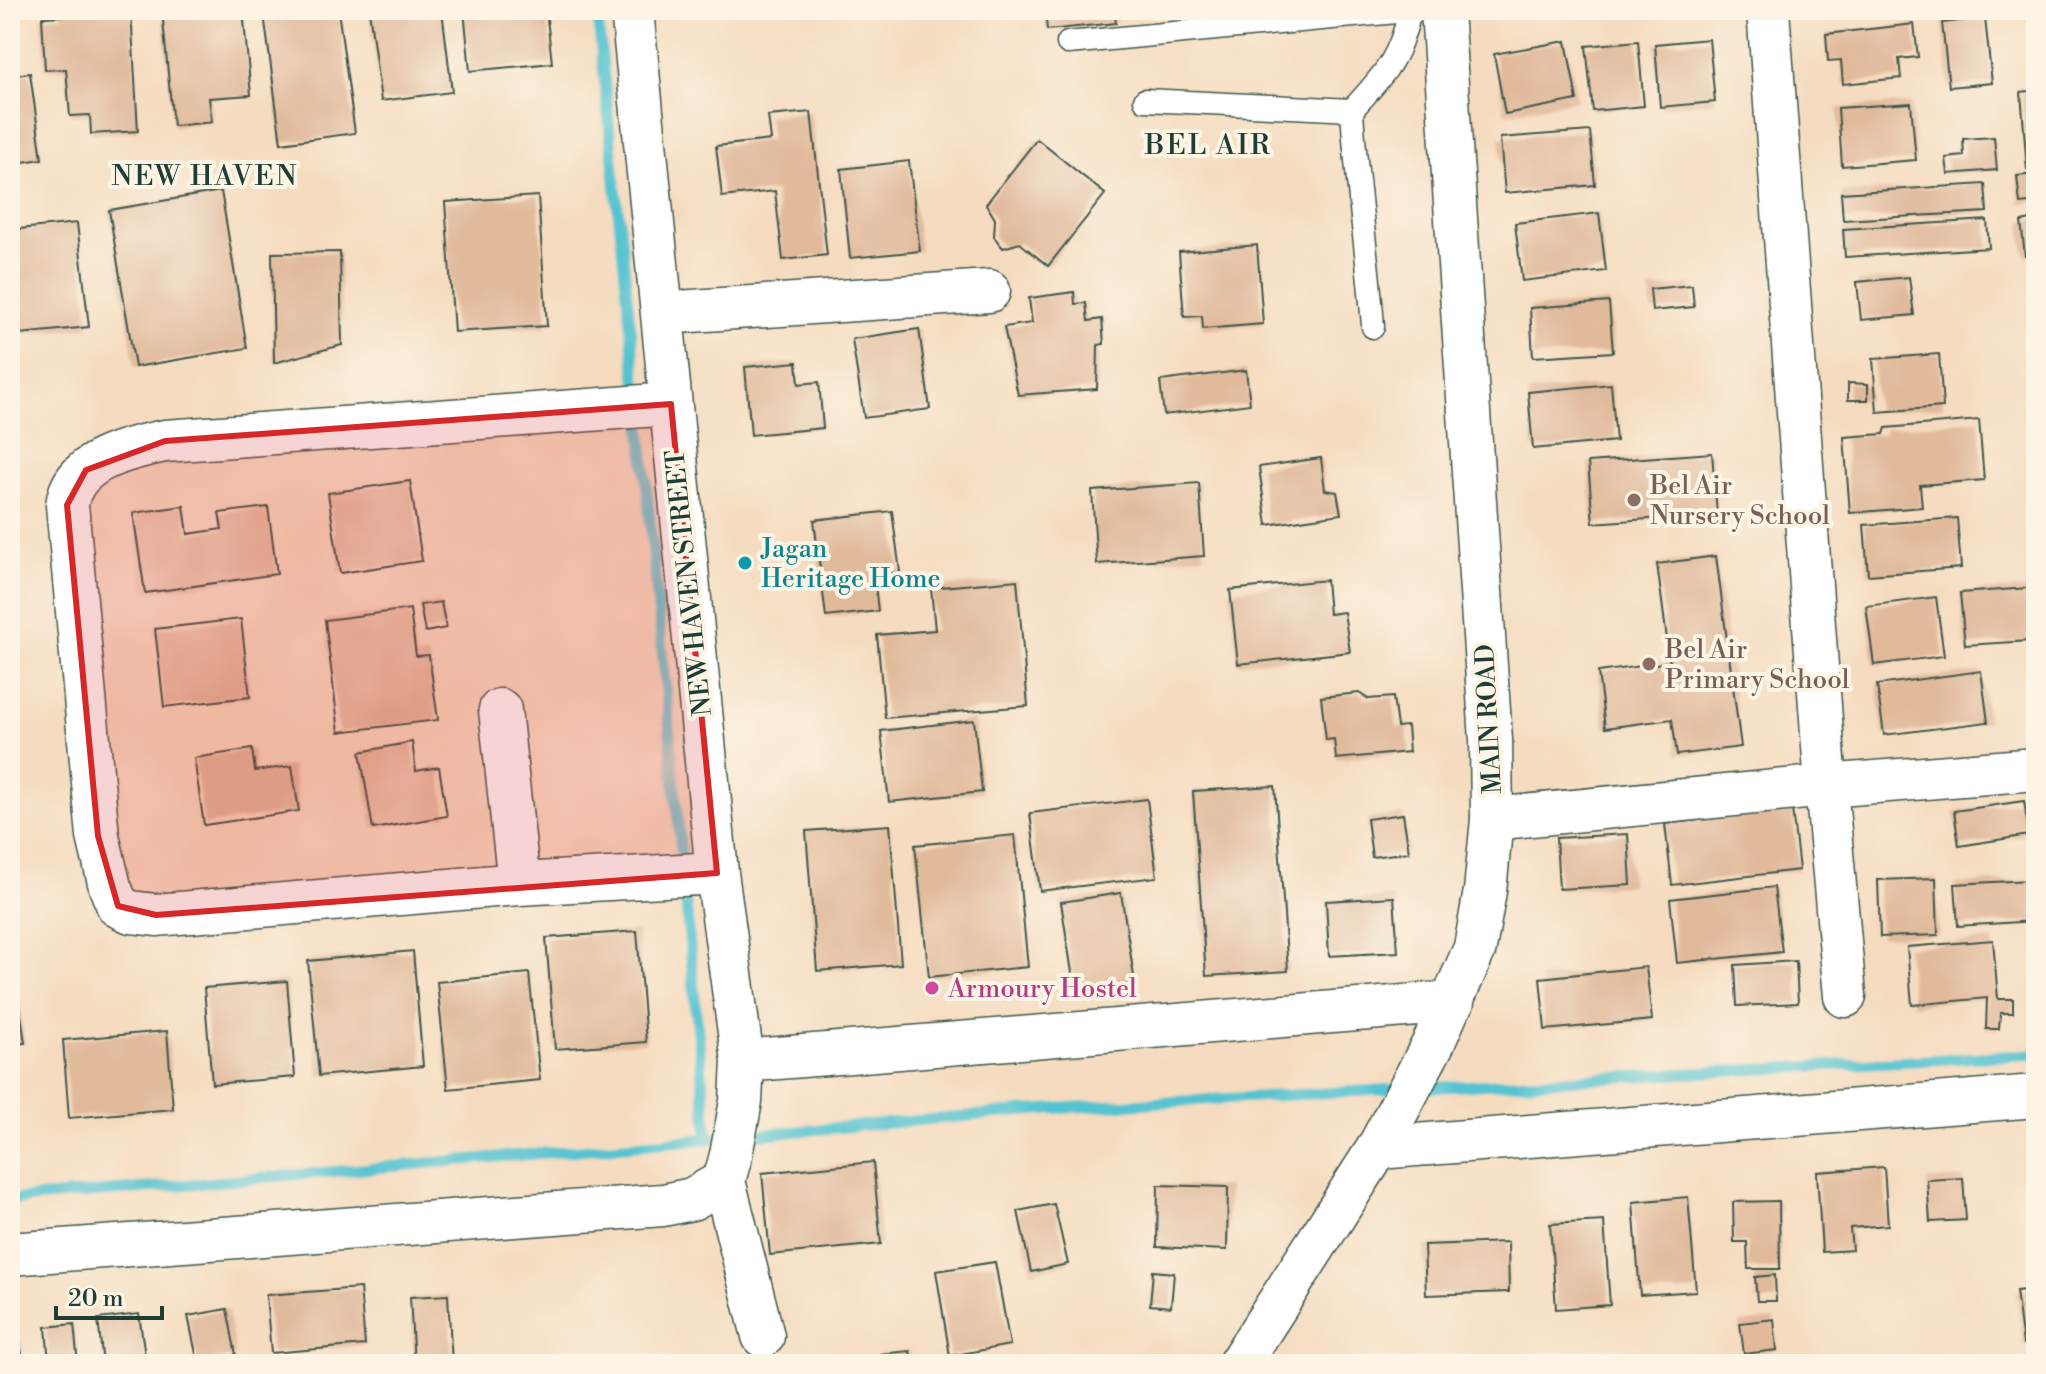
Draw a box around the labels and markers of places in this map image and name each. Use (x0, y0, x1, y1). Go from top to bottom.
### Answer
place label: Bel Air Nursery School (1649, 470, 1830, 532)
marker: Bel Air Nursery School (1625, 491, 1643, 509)
place label: Jagan Heritage Home (760, 533, 941, 595)
marker: Jagan Heritage Home (736, 554, 754, 572)
place label: Bel Air Primary School (1664, 634, 1850, 696)
marker: Bel Air Primary School (1640, 655, 1658, 673)
place label: Armoury Hostel (947, 973, 1137, 1005)
marker: Armoury Hostel (923, 979, 941, 997)

